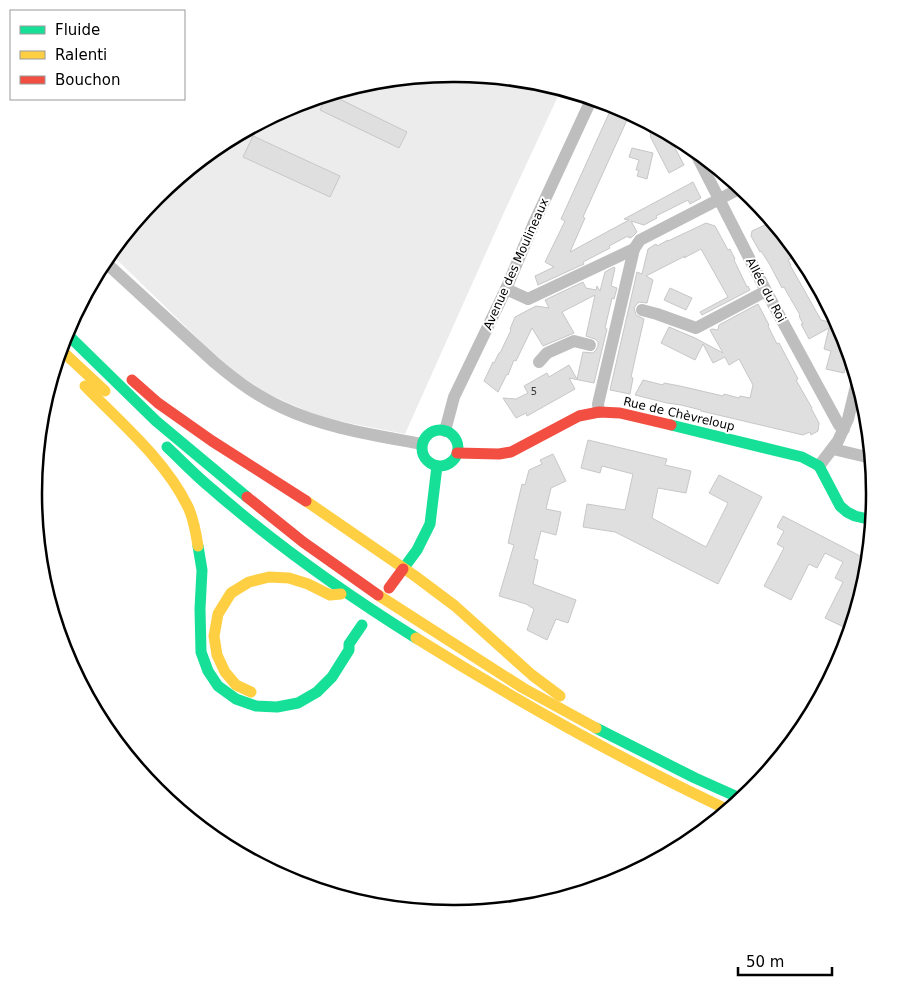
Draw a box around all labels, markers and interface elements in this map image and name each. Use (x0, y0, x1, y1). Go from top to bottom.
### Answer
legend (10, 10, 185, 100)
text: Fluide (55, 21, 100, 39)
text: Ralenti (55, 46, 107, 64)
text: Bouchon (55, 71, 120, 89)
street label: Avenue des Moulineaux (481, 196, 551, 332)
street label: Allée du Roi (743, 255, 789, 325)
house number: 5 (531, 386, 537, 397)
street label: Rue de Chèvreloup (622, 394, 736, 434)
scale bar (738, 944, 832, 976)
text: 50 m (746, 953, 784, 971)

